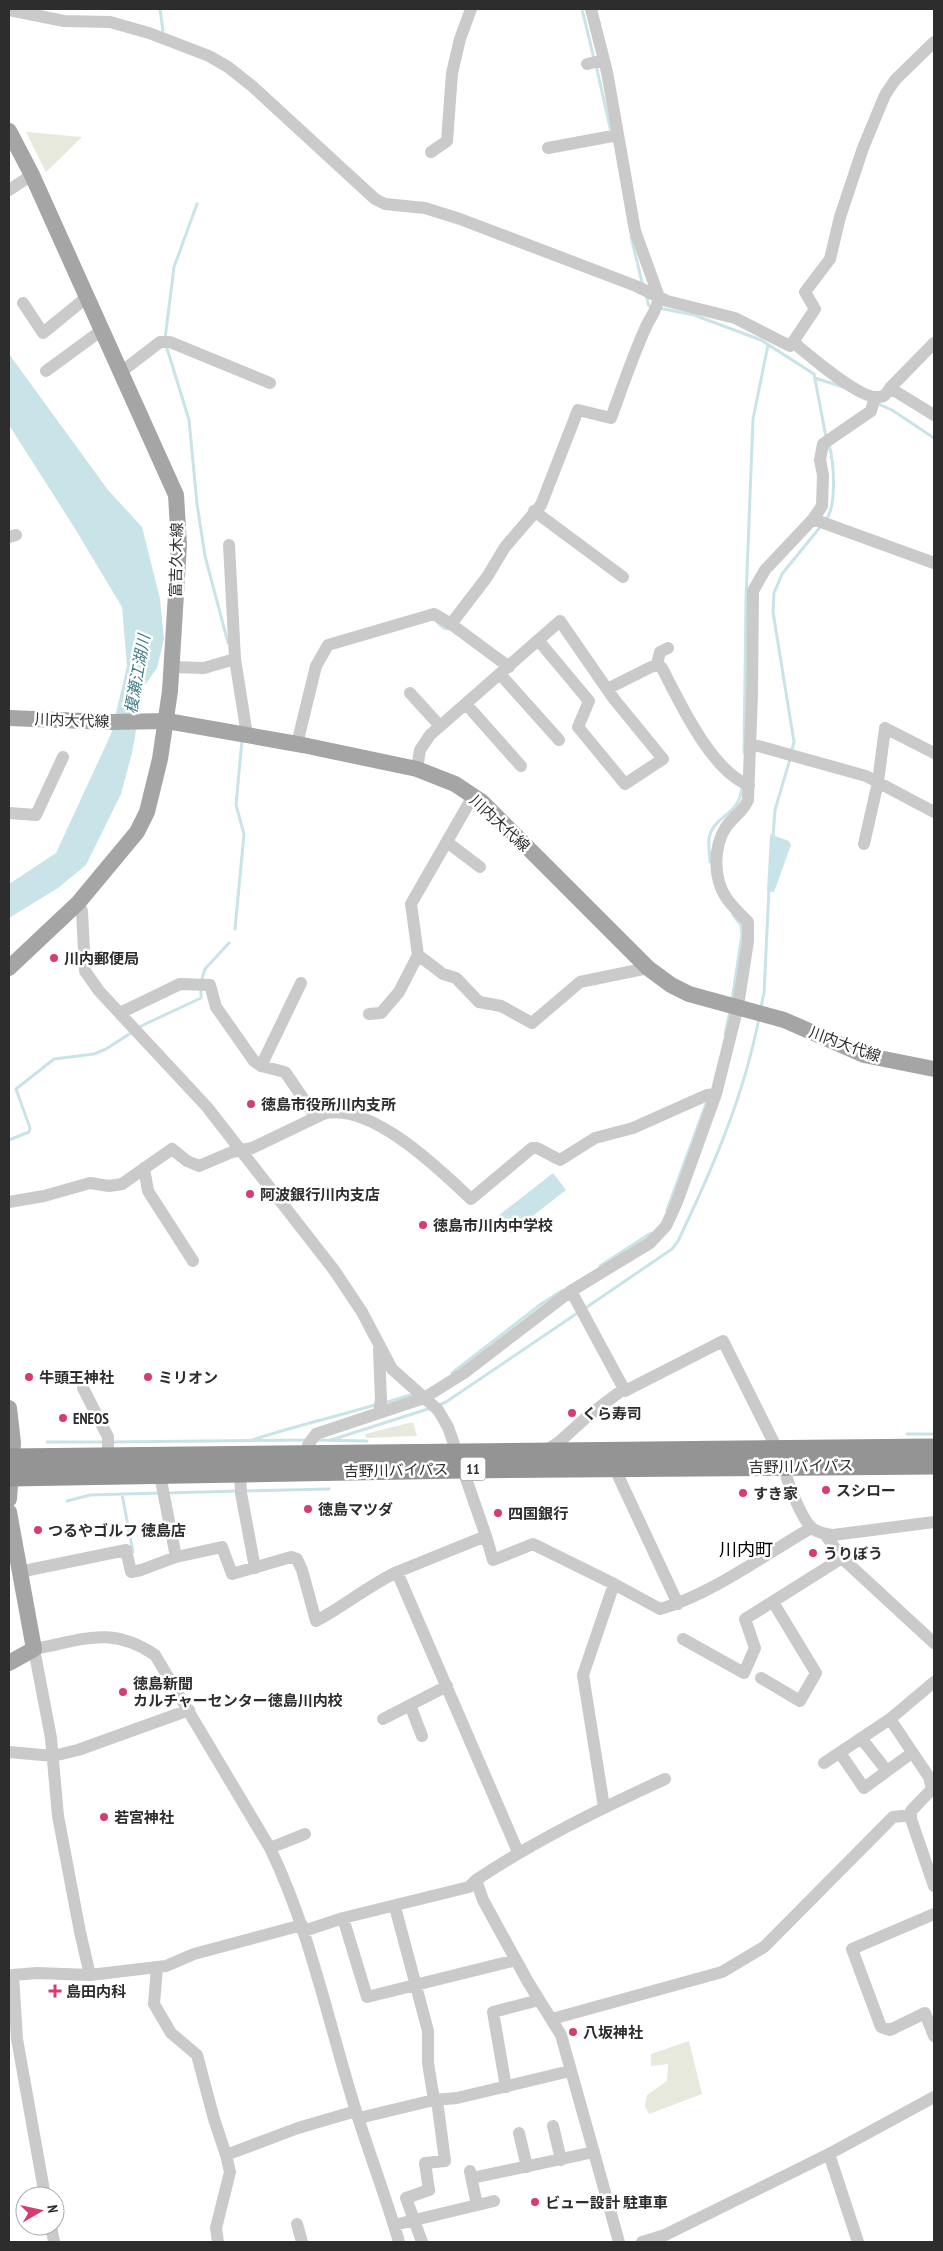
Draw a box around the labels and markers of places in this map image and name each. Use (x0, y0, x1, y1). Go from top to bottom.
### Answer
place label: 川内郵便局 (64, 949, 139, 968)
marker: 川内郵便局 (48, 952, 60, 964)
place label: 徳島市役所川内支所 (261, 1095, 396, 1114)
marker: 徳島市役所川内支所 (245, 1098, 257, 1110)
place label: 阿波銀行川内支店 (260, 1185, 380, 1204)
marker: 阿波銀行川内支店 (244, 1188, 256, 1200)
place label: 徳島市川内中学校 (433, 1216, 553, 1235)
marker: 徳島市川内中学校 (417, 1219, 429, 1231)
place label: 牛頭王神社 (39, 1368, 114, 1387)
place label: ミリオン (158, 1368, 218, 1387)
marker: 牛頭王神社 (23, 1371, 35, 1383)
marker: ミリオン (142, 1371, 154, 1383)
place label: くら寿司 (582, 1404, 642, 1423)
marker: くら寿司 (566, 1407, 578, 1419)
place label: ENEOS (73, 1409, 109, 1428)
marker: ENEOS (57, 1412, 69, 1424)
place label: スシロー (836, 1481, 896, 1500)
place label: すき家 (753, 1484, 798, 1503)
marker: スシロー (820, 1484, 832, 1496)
marker: すき家 (737, 1487, 749, 1499)
place label: 徳島マツダ (318, 1500, 393, 1519)
marker: 徳島マツダ (302, 1503, 314, 1515)
place label: 四国銀行 (508, 1504, 568, 1523)
marker: 四国銀行 (492, 1507, 504, 1519)
place label: つるやゴルフ 徳島店 (48, 1521, 186, 1540)
marker: つるやゴルフ 徳島店 (32, 1524, 44, 1536)
place label: うりぼう (823, 1544, 883, 1563)
marker: うりぼう (807, 1547, 819, 1559)
place label: 徳島新聞 カルチャーセンター徳島川内校 (133, 1674, 343, 1710)
marker: 徳島新聞 カルチャーセンター徳島川内校 (117, 1686, 129, 1698)
place label: 若宮神社 (114, 1808, 174, 1827)
marker: 若宮神社 (98, 1811, 110, 1823)
place label: 島田内科 (66, 1982, 126, 2001)
marker: 島田内科 (48, 1984, 62, 1998)
place label: 八坂神社 (583, 2023, 643, 2042)
marker: 八坂神社 (567, 2026, 579, 2038)
place label: ビュー設計 駐車車 (545, 2193, 668, 2212)
marker: ビュー設計 駐車車 (529, 2196, 541, 2208)

